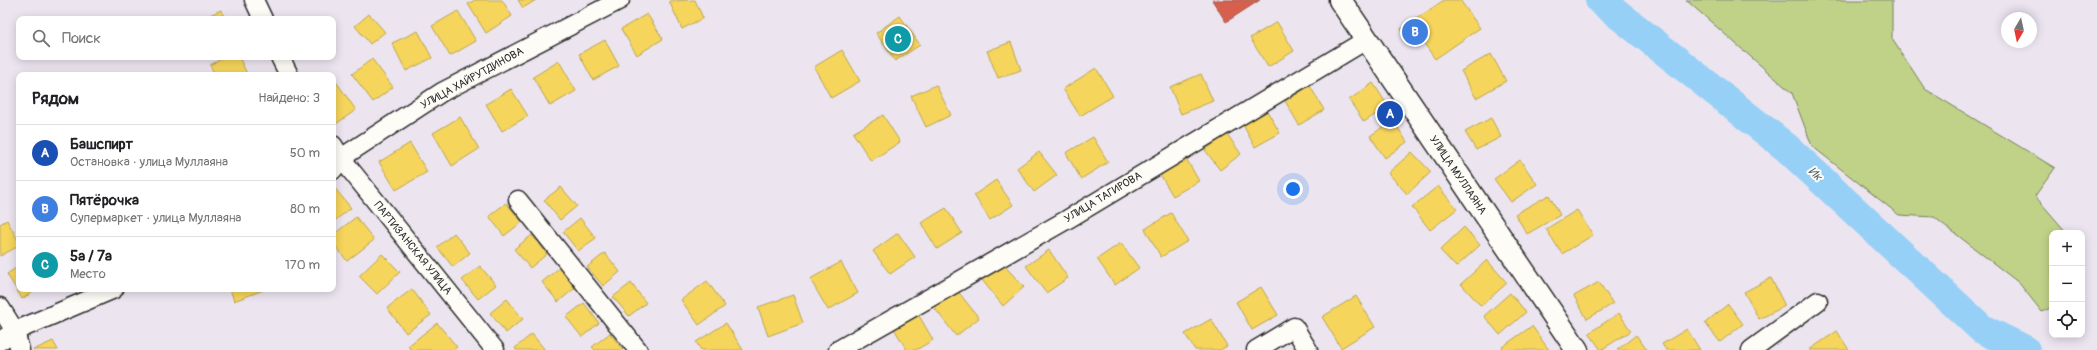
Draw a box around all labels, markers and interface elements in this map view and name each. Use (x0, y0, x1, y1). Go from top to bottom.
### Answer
north arrow (2001, 12, 2037, 48)
search box (16, 16, 336, 60)
pin: B (1402, 17, 1428, 47)
pin: C (885, 24, 911, 54)
icon: search (30, 27, 52, 49)
text: Поиск (62, 29, 101, 48)
street label: УЛИЦА ХАЙРУТДИНОВА (418, 44, 526, 112)
text: Рядом (32, 88, 79, 109)
text: Найдено: 3 (258, 90, 320, 106)
pin: A (1377, 99, 1403, 129)
street label: УЛИЦА МУЛЛАЯНА (1427, 133, 1489, 217)
text: Башспирт (70, 135, 133, 154)
text: A (41, 145, 49, 161)
text: 50 m (290, 145, 320, 161)
text: Остановка · улица Муллаяна (70, 154, 228, 170)
water label: Ик (1805, 164, 1826, 185)
street label: УЛИЦА ТАГИРОВА (1062, 169, 1144, 225)
your location (1283, 179, 1303, 199)
text: Пятёрочка (70, 191, 139, 210)
street label: ПАРТИЗАНСКАЯ УЛИЦА (371, 199, 455, 297)
text: B (41, 201, 49, 217)
text: 80 m (290, 201, 320, 217)
text: Супермаркет · улица Муллаяна (70, 210, 241, 226)
map controls (2049, 230, 2085, 338)
button: + (2049, 230, 2085, 266)
text: 5а / 7а (70, 247, 112, 266)
text: C (41, 257, 49, 273)
text: 170 m (285, 257, 320, 273)
text: Место (70, 266, 106, 282)
button: − (2049, 266, 2085, 302)
button: locate (2049, 302, 2085, 338)

